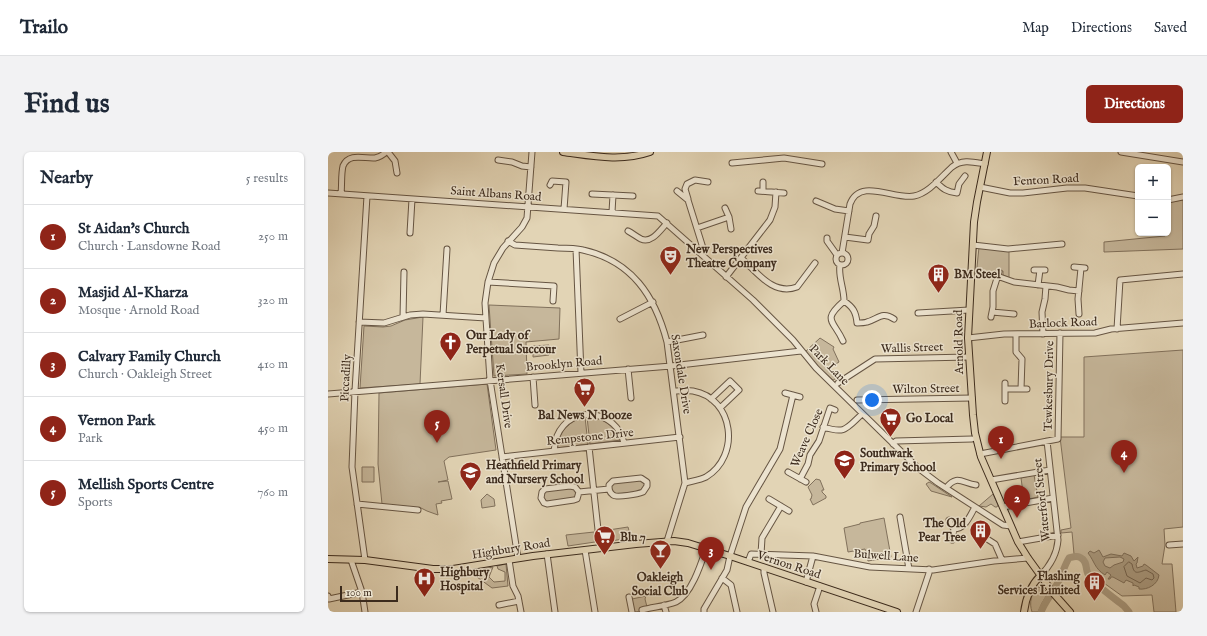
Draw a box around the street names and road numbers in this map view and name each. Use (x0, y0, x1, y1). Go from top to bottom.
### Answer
street label: Fenton Road (1013, 171, 1080, 189)
street label: Saint Albans Road (450, 183, 543, 205)
street label: Arnold Road (951, 309, 967, 375)
street label: Barlock Road (1028, 314, 1098, 332)
street label: Saxondale Drive (667, 333, 695, 416)
street label: Wallis Street (881, 339, 943, 357)
street label: Tewkesbury Drive (1041, 340, 1057, 431)
street label: Park Lane (806, 341, 852, 389)
street label: Brooklyn Road (525, 353, 604, 375)
street label: Piccadilly (337, 354, 355, 402)
street label: Kersall Drive (492, 363, 516, 430)
street label: Wilton Street (892, 381, 960, 397)
street label: Weave Close (787, 406, 827, 470)
street label: Rempstone Drive (546, 425, 635, 450)
street label: Waterford Street (1030, 458, 1054, 542)
street label: Highbury Road (471, 535, 552, 563)
street label: Bulwell Lane (853, 546, 920, 566)
street label: Vernon Road (754, 547, 823, 583)

